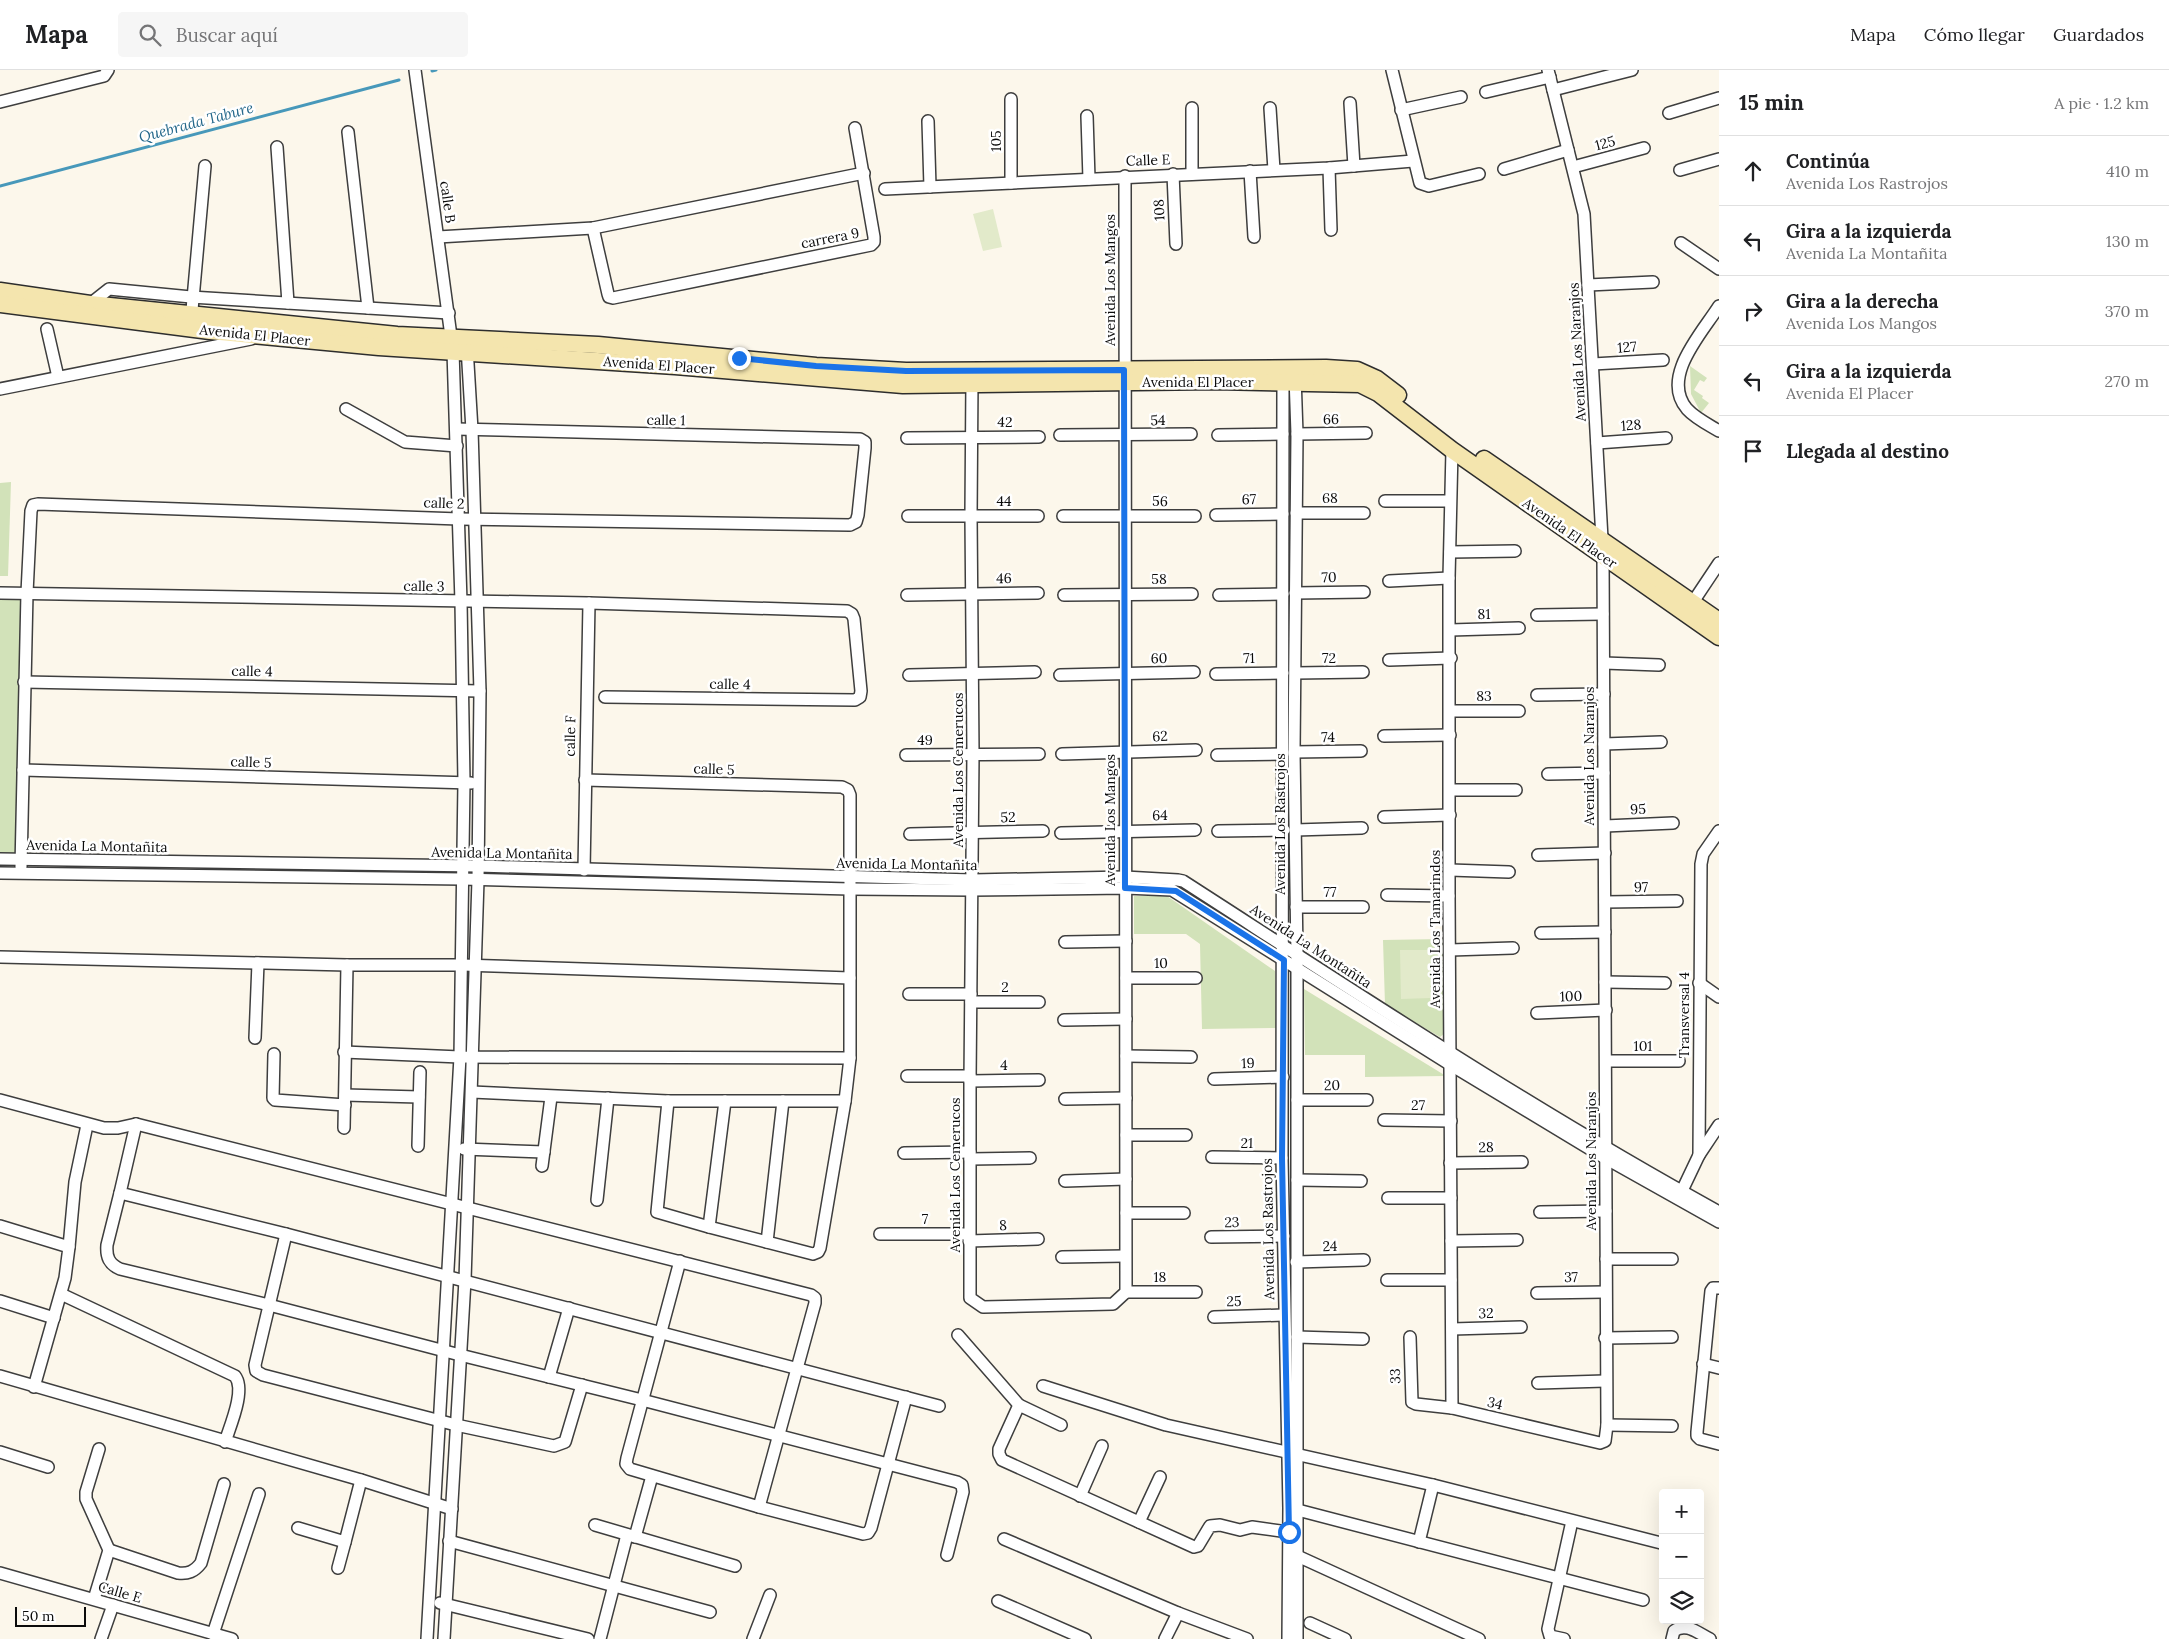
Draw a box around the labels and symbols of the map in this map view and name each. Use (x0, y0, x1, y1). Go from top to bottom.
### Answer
water label: Quebrada Tabure (137, 98, 255, 146)
street label: 105 (987, 130, 1005, 152)
street label: 125 (1593, 132, 1617, 154)
street label: Calle E (1125, 150, 1171, 170)
street label: calle B (436, 180, 460, 224)
street label: 108 (1149, 199, 1169, 221)
street label: Avenida Los Mangos (1101, 214, 1119, 347)
street label: carrera 9 (799, 224, 861, 252)
street label: Avenida Los Naranjos (1564, 282, 1590, 423)
street label: Avenida El Placer (198, 320, 311, 350)
street label: 127 (1617, 337, 1638, 357)
route end (728, 347, 751, 370)
street label: Avenida El Placer (602, 352, 715, 378)
street label: Avenida El Placer (1141, 373, 1254, 391)
street label: 66 (1323, 410, 1339, 428)
street label: calle 1 (647, 411, 685, 429)
street label: 54 (1150, 411, 1166, 429)
street label: 42 (997, 413, 1013, 431)
street label: 128 (1620, 415, 1642, 435)
street label: 68 (1322, 489, 1338, 507)
street label: 67 (1242, 490, 1257, 508)
street label: 44 (996, 492, 1012, 510)
street label: 56 (1152, 492, 1168, 510)
street label: calle 2 (423, 493, 465, 513)
street label: Avenida El Placer (1518, 493, 1621, 572)
street label: 70 (1321, 568, 1337, 586)
street label: 46 (996, 569, 1012, 587)
street label: 58 (1151, 570, 1167, 588)
street label: calle 3 (403, 577, 445, 595)
street label: 81 (1477, 605, 1491, 623)
street label: 60 (1150, 649, 1168, 667)
street label: 71 (1243, 649, 1255, 667)
street label: 72 (1322, 649, 1336, 667)
street label: calle 4 (231, 662, 273, 680)
street label: calle 4 (709, 675, 751, 693)
street label: 83 (1476, 687, 1492, 705)
street label: Avenida Los Naranjos (1580, 687, 1598, 827)
street label: Avenida Los Cemerucos (949, 692, 967, 849)
street label: calle F (561, 715, 579, 757)
street label: 62 (1152, 727, 1168, 745)
street label: 74 (1321, 728, 1335, 746)
street label: 49 (917, 731, 933, 749)
street label: calle 5 (230, 752, 272, 772)
street label: Avenida Los Rastrojos (1271, 753, 1289, 896)
street label: Avenida Los Mangos (1101, 754, 1119, 887)
street label: calle 5 (693, 759, 735, 779)
street label: 95 (1630, 800, 1646, 818)
street label: 64 (1152, 806, 1168, 824)
street label: 52 (1000, 808, 1016, 826)
street label: Avenida La Montañita (25, 836, 168, 856)
street label: Avenida La Montañita (430, 843, 573, 863)
street label: Avenida Los Tamarindos (1426, 850, 1444, 1009)
street label: Avenida La Montañita (835, 854, 978, 874)
street label: 97 (1634, 878, 1649, 896)
street label: 77 (1324, 883, 1337, 901)
street label: Avenida La Montañita (1246, 899, 1375, 992)
street label: 10 (1154, 954, 1168, 972)
street label: Transversal 4 (1675, 971, 1693, 1058)
street label: 2 (1001, 978, 1009, 996)
street label: 100 (1559, 987, 1583, 1005)
street label: 101 (1634, 1037, 1652, 1055)
street label: 19 (1241, 1054, 1255, 1072)
street label: 4 (1000, 1056, 1008, 1074)
street label: 20 (1324, 1076, 1340, 1094)
street label: Avenida Los Naranjos (1582, 1092, 1600, 1232)
street label: 27 (1411, 1096, 1426, 1114)
street label: Avenida Los Cemerucos (946, 1097, 964, 1254)
street label: 21 (1241, 1134, 1253, 1152)
street label: 28 (1478, 1138, 1494, 1156)
street label: Avenida Los Rastrojos (1258, 1158, 1278, 1301)
street label: 7 (922, 1210, 929, 1228)
street label: 23 (1224, 1213, 1240, 1231)
street label: 8 (999, 1216, 1007, 1234)
street label: 24 (1322, 1237, 1338, 1255)
street label: 18 (1154, 1268, 1167, 1286)
street label: 37 (1564, 1268, 1579, 1286)
street label: 25 (1226, 1292, 1242, 1310)
street label: 32 (1478, 1304, 1494, 1322)
street label: 33 (1386, 1368, 1404, 1384)
street label: 34 (1485, 1392, 1505, 1414)
route start (1278, 1521, 1301, 1544)
street label: Calle E (96, 1577, 144, 1607)
scale bar (15, 1604, 86, 1627)

